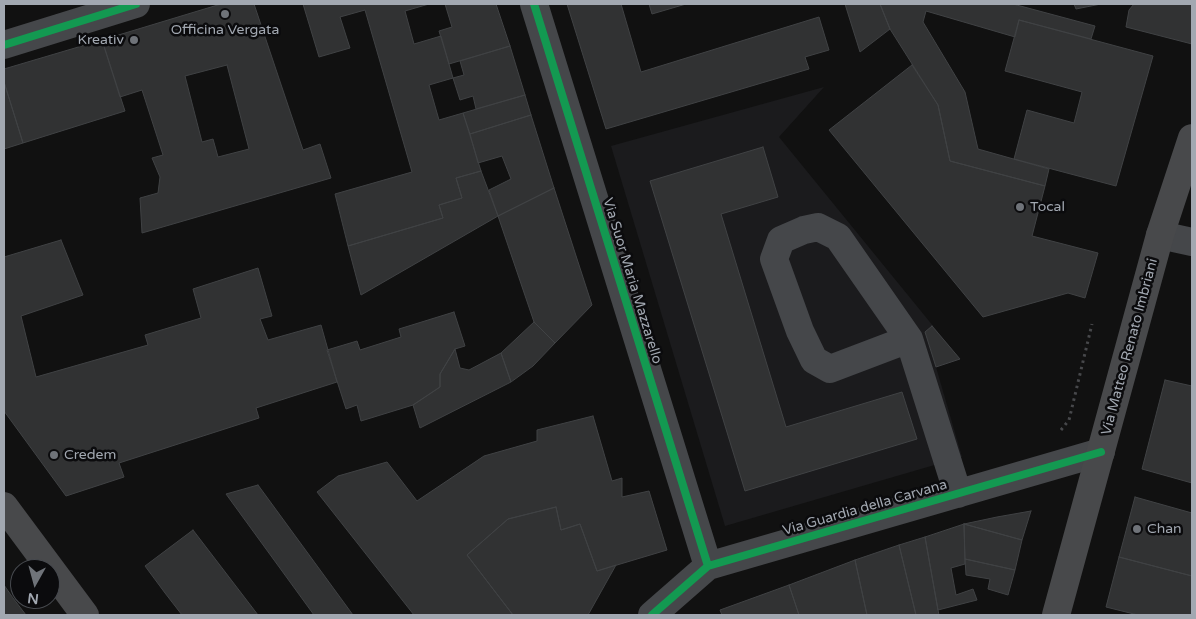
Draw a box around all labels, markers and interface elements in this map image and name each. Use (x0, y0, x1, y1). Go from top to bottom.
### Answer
marker: Officina Vergata (219, 8, 231, 20)
place label: Officina Vergata (171, 22, 279, 38)
place label: Kreativ (78, 32, 124, 48)
marker: Kreativ (128, 34, 140, 46)
street label: Via Suor Maria Mazzarello (599, 196, 665, 366)
place label: Tocal (1030, 199, 1065, 215)
marker: Tocal (1014, 201, 1026, 213)
street label: Via Matteo Renato Imbriani (1098, 257, 1162, 437)
place label: Credem (64, 447, 116, 463)
marker: Credem (48, 449, 60, 461)
street label: Via Guardia della Carvana (781, 476, 949, 540)
place label: Chan (1147, 521, 1182, 537)
marker: Chan (1131, 523, 1143, 535)
north arrow (10, 559, 60, 609)
text: N (27, 589, 40, 608)

